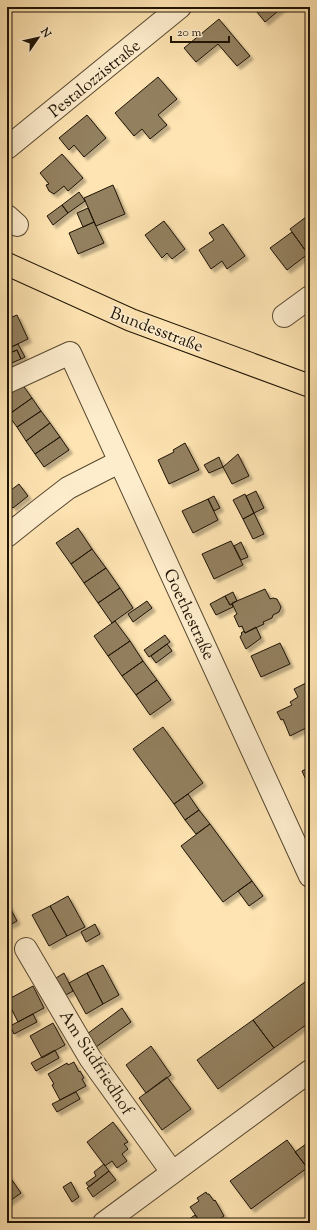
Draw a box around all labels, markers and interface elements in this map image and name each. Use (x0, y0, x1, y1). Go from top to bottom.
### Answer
north arrow (18, 18, 58, 58)
scale bar (171, 18, 229, 44)
text: N (36, 24, 55, 41)
text: 20 m (177, 24, 202, 42)
street label: Pestalozzistraße (44, 35, 146, 124)
street label: Bundesstraße (106, 302, 206, 360)
street label: Goethestraße (157, 565, 220, 664)
street label: Am Südfriedhof (52, 1006, 139, 1121)

